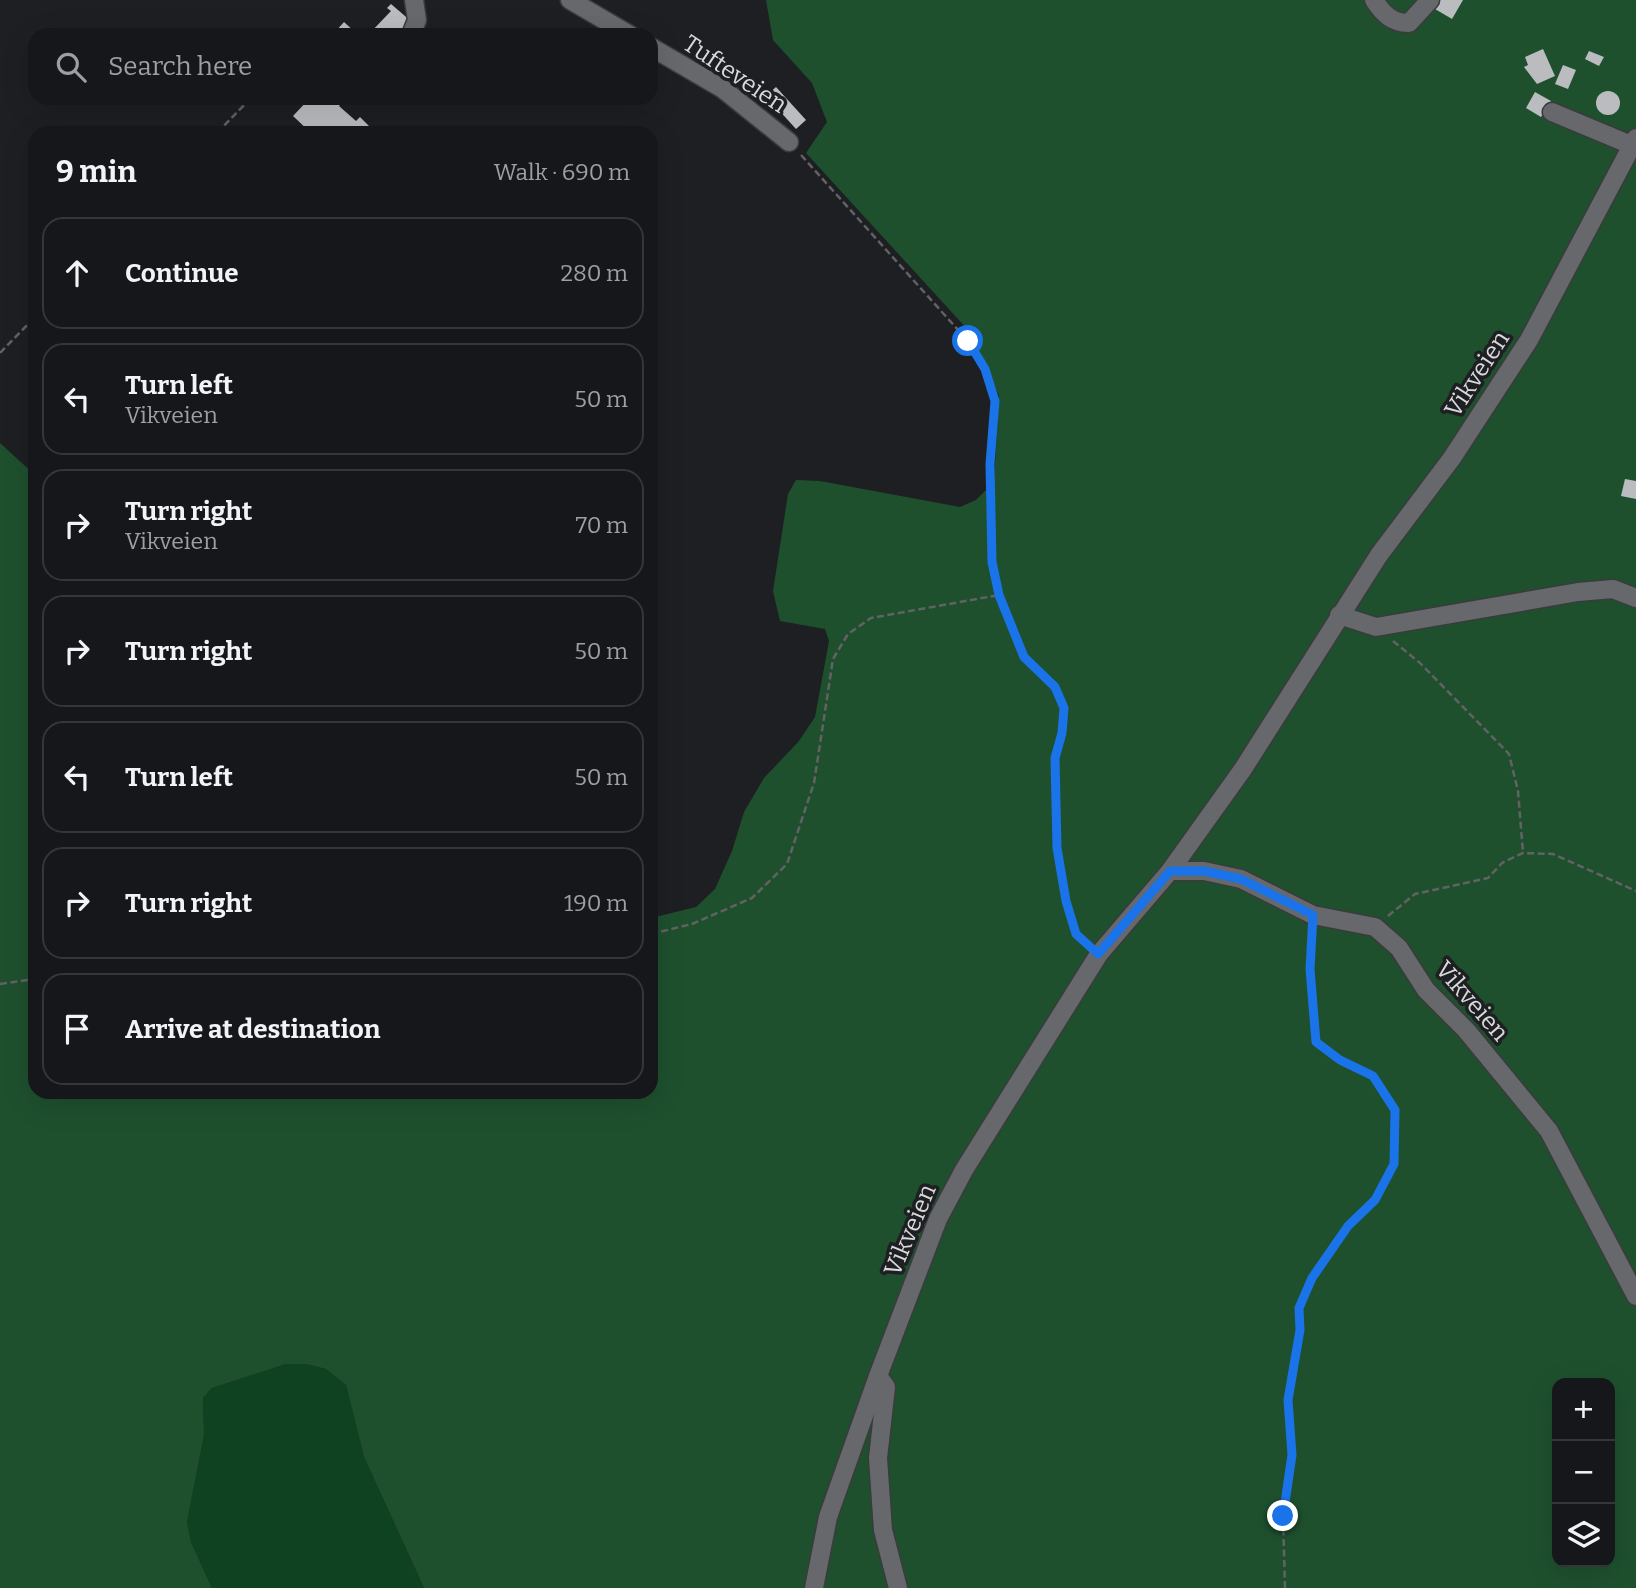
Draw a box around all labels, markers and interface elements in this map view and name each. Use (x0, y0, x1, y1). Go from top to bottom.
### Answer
search box (28, 28, 658, 105)
street label: Tufteveien (678, 29, 792, 119)
icon: search (52, 48, 90, 86)
text: Search here (108, 51, 252, 82)
text: 9 min (56, 154, 137, 190)
text: Walk · 690 m (494, 158, 630, 186)
icon: ahead (58, 254, 96, 292)
text: Continue (125, 258, 239, 289)
text: 280 m (560, 259, 628, 287)
route start (952, 325, 983, 356)
street label: Vikveien (1439, 326, 1515, 422)
text: Turn left (125, 370, 233, 401)
icon: left (58, 380, 96, 418)
text: 50 m (574, 385, 628, 413)
text: Vikveien (125, 401, 218, 429)
text: Turn right (125, 496, 252, 527)
icon: right (58, 506, 96, 544)
text: 70 m (576, 511, 628, 539)
text: Vikveien (125, 527, 218, 555)
icon: right (58, 632, 96, 670)
text: Turn right (125, 636, 252, 667)
text: 50 m (574, 637, 628, 665)
icon: left (58, 758, 96, 796)
text: Turn left (125, 762, 233, 793)
text: 50 m (574, 763, 628, 791)
icon: right (58, 884, 96, 922)
text: Turn right (125, 888, 252, 919)
text: 190 m (564, 889, 628, 917)
street label: Vikveien (1430, 955, 1514, 1047)
icon: arrive (58, 1010, 96, 1048)
text: Arrive at destination (125, 1014, 380, 1045)
street label: Vikveien (878, 1180, 942, 1280)
map controls (1552, 1378, 1615, 1567)
button: + (1552, 1378, 1615, 1441)
button: − (1552, 1441, 1615, 1504)
route end (1267, 1500, 1298, 1531)
button: layers (1552, 1504, 1615, 1567)

